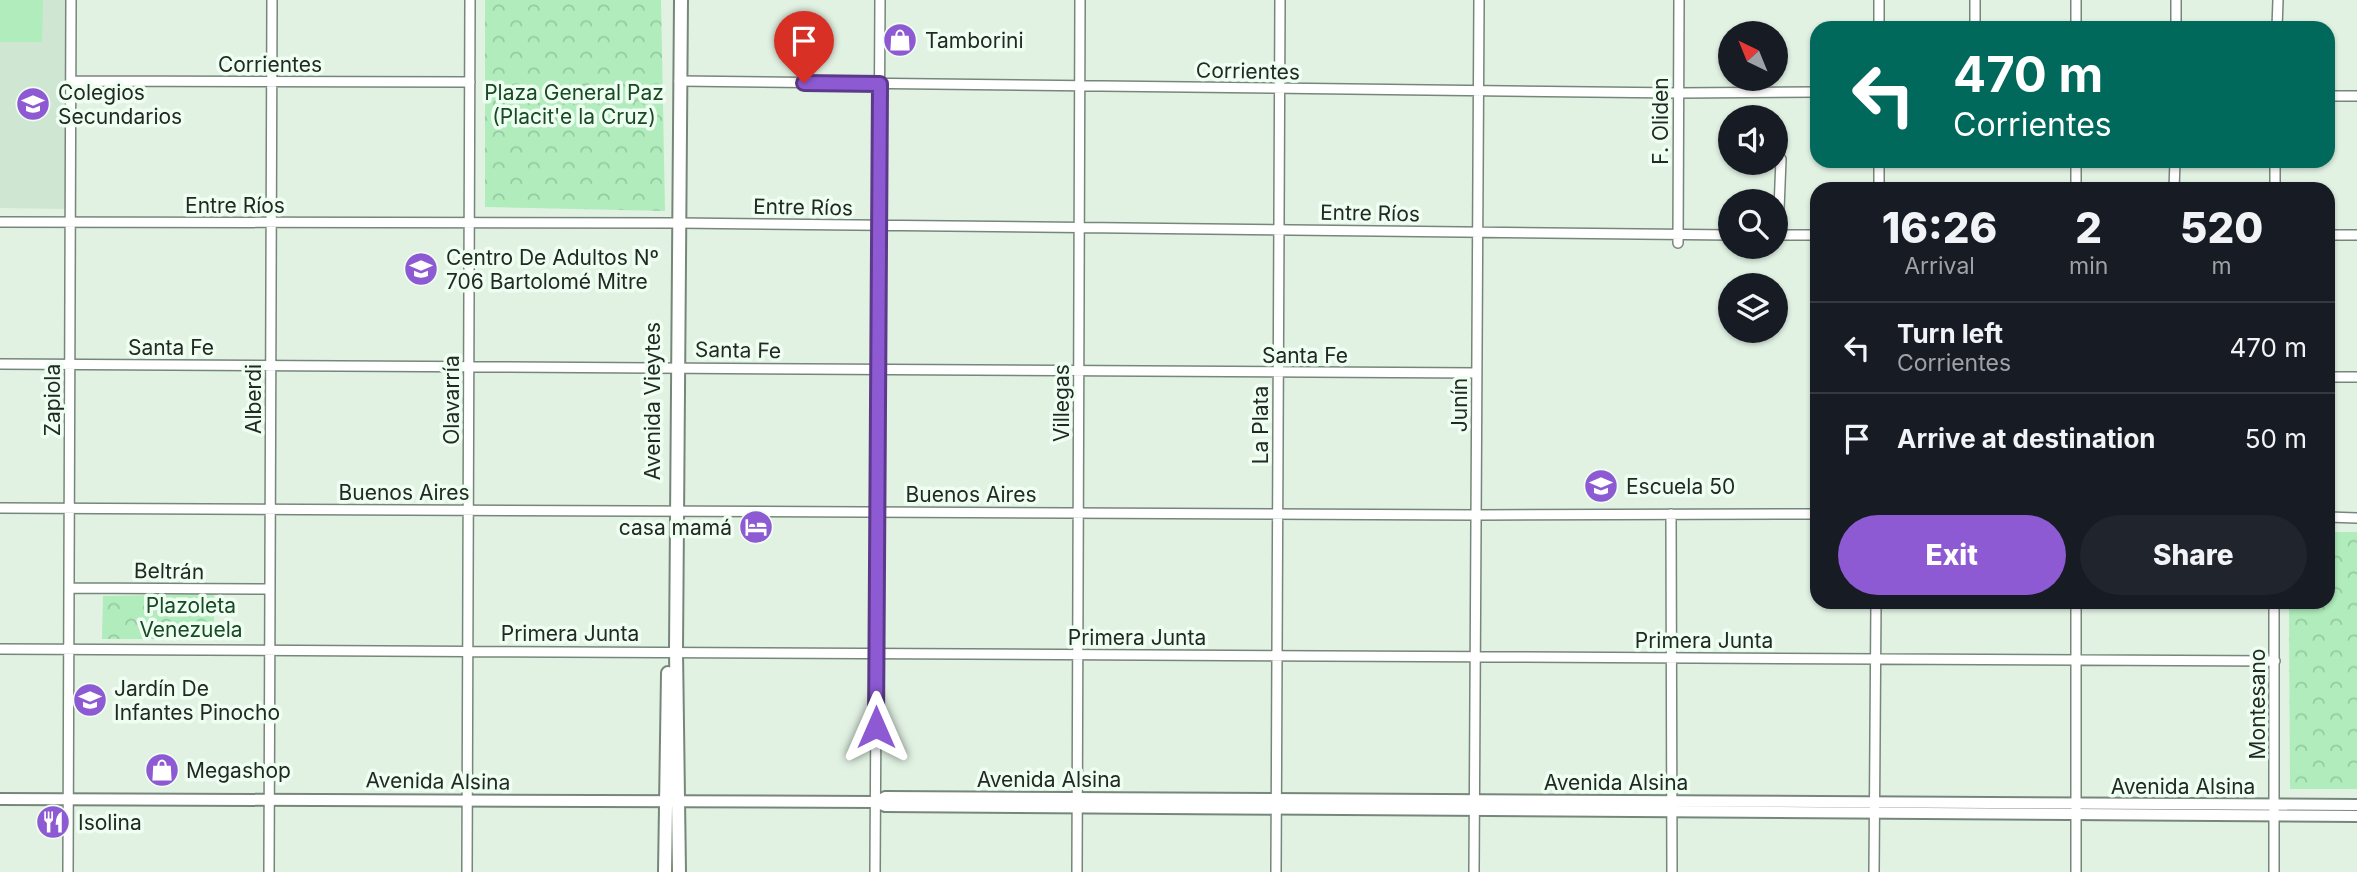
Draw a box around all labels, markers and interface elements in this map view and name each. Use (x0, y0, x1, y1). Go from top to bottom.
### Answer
pin (774, 11, 834, 83)
shop icon: Tamborini (881, 21, 919, 59)
north arrow (1718, 21, 1788, 91)
map controls (1718, 21, 1788, 343)
icon: arrive (785, 22, 823, 60)
place label: Tamborini (925, 28, 1023, 53)
text: 470 m (1953, 45, 2103, 104)
icon: left (1838, 49, 1929, 140)
street label: Corrientes (218, 52, 322, 77)
street label: Corrientes (1196, 58, 1300, 84)
street label: F. Oliden (1648, 77, 1673, 165)
place label: Colegios Secundarios (58, 80, 182, 129)
park label: Plaza General Paz (Placit'e la Cruz) (484, 80, 664, 129)
school or university icon: Colegios Secundarios (14, 85, 52, 123)
button: sound (1718, 105, 1788, 175)
text: Corrientes (1953, 105, 2112, 144)
button: search (1718, 189, 1788, 259)
street label: Entre Ríos (185, 193, 285, 218)
street label: Entre Ríos (753, 194, 853, 220)
street label: Entre Ríos (1320, 200, 1420, 226)
text: 16:26 (1882, 202, 1997, 253)
text: 2 (2075, 202, 2102, 253)
text: 520 (2180, 202, 2263, 253)
place label: Centro De Adultos Nº 706 Bartolomé Mitre (446, 245, 659, 294)
school or university icon: Centro De Adultos Nº 706 Bartolomé Mitre (402, 250, 440, 288)
text: Arrival (1904, 252, 1975, 280)
text: min (2069, 252, 2108, 280)
text: m (2212, 252, 2232, 280)
button: layers (1718, 273, 1788, 343)
text: Turn left (1897, 318, 2003, 349)
street label: Avenida Vieytes (640, 322, 665, 480)
icon: left (1838, 329, 1876, 367)
text: 470 m (2229, 332, 2307, 363)
street label: Santa Fe (128, 335, 214, 360)
street label: Santa Fe (695, 337, 781, 363)
street label: Santa Fe (1262, 343, 1348, 368)
text: Corrientes (1897, 349, 2011, 377)
street label: Olavarría (439, 355, 464, 445)
street label: Zapiola (40, 364, 65, 436)
street label: Alberdi (241, 364, 266, 434)
street label: Villegas (1049, 364, 1074, 442)
street label: Junín (1447, 378, 1472, 432)
street label: La Plata (1248, 386, 1273, 464)
icon: arrive (1838, 420, 1876, 458)
text: Arrive at destination (1897, 423, 2156, 454)
text: 50 m (2245, 423, 2307, 454)
school or university icon: Escuela 50 (1582, 467, 1620, 505)
place label: Escuela 50 (1626, 474, 1735, 499)
street label: Buenos Aires (339, 480, 469, 505)
street label: Buenos Aires (906, 482, 1036, 507)
hotel icon: casa mamá (737, 508, 775, 546)
place label: casa mamá (619, 515, 732, 540)
button: Exit (1838, 515, 2066, 595)
button: Share (2080, 515, 2307, 595)
street label: Beltrán (134, 558, 204, 584)
park label: Plazoleta Venezuela (139, 593, 243, 642)
street label: Primera Junta (501, 621, 639, 646)
street label: Primera Junta (1068, 625, 1206, 650)
street label: Primera Junta (1635, 628, 1773, 653)
street label: Montesano (2245, 649, 2270, 759)
place label: Jardín De Infantes Pinocho (114, 676, 280, 725)
school or university icon: Jardín De Infantes Pinocho (71, 681, 109, 719)
position arrow (839, 690, 913, 764)
shop icon: Megashop (143, 751, 181, 789)
place label: Megashop (186, 758, 291, 783)
street label: Avenida Alsina (365, 767, 511, 795)
street label: Avenida Alsina (977, 767, 1121, 792)
street label: Avenida Alsina (1544, 770, 1688, 795)
street label: Avenida Alsina (2111, 774, 2255, 799)
restaurant icon: Isolina (34, 803, 72, 841)
place label: Isolina (78, 810, 142, 835)

